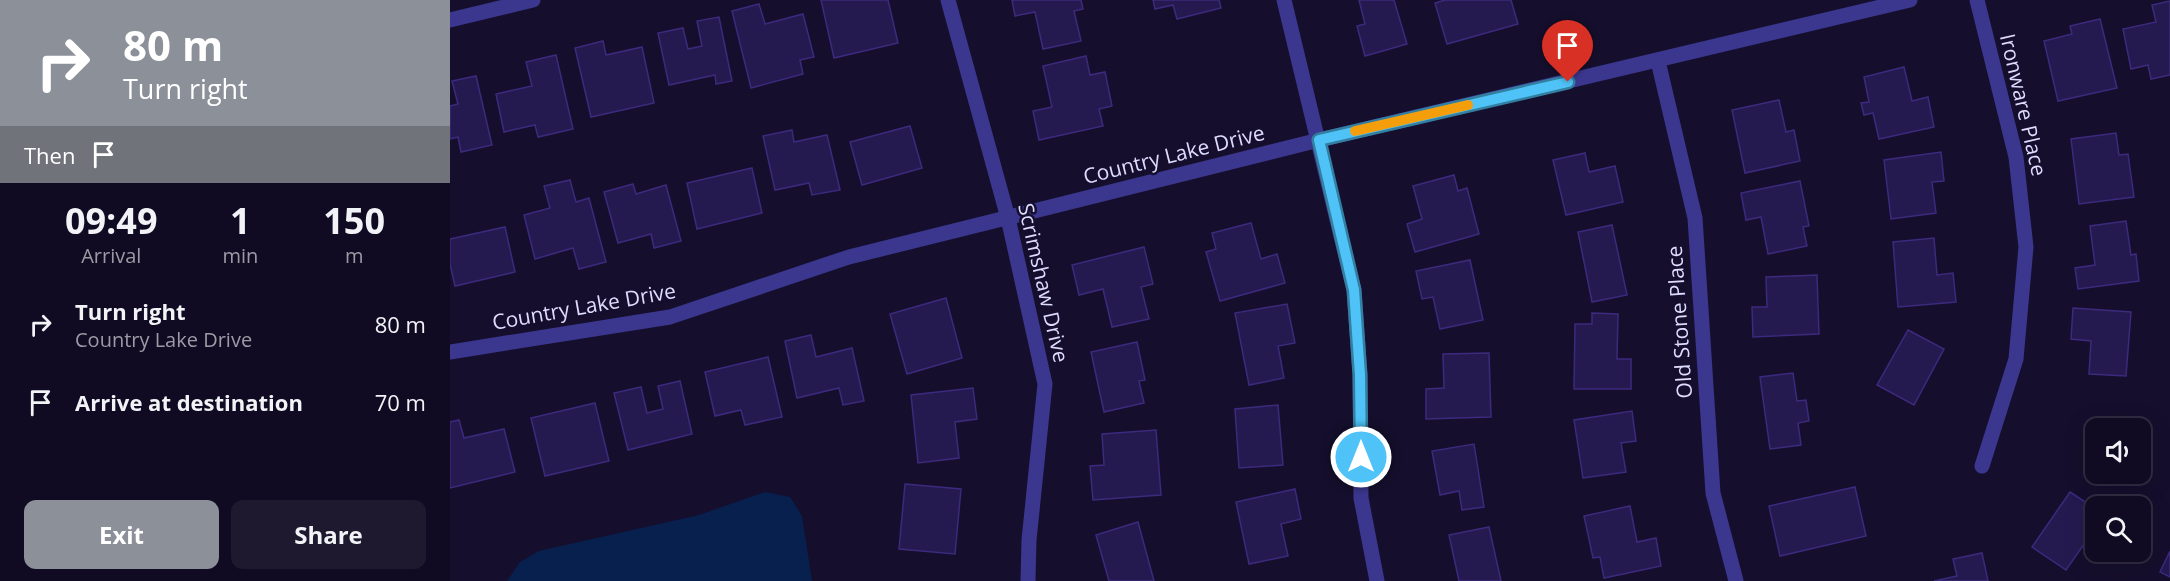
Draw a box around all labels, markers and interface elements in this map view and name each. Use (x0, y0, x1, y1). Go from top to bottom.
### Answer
text: 80 m (123, 16, 223, 73)
pin (1542, 20, 1593, 82)
icon: right (24, 24, 102, 102)
icon: arrive (1551, 29, 1584, 62)
street label: Ironware Place (1994, 31, 2054, 179)
text: Turn right (123, 70, 248, 107)
street label: Country Lake Drive (1080, 118, 1267, 190)
icon: arrive (87, 138, 120, 171)
text: Then (24, 140, 75, 170)
text: 09:49 (65, 196, 158, 245)
text: 1 (230, 196, 251, 245)
text: 150 (323, 196, 385, 245)
street label: Scrimshaw Drive (1012, 200, 1076, 365)
text: Arrival (81, 242, 141, 269)
text: min (222, 242, 258, 269)
text: m (345, 242, 363, 269)
street label: Old Stone Place (1660, 245, 1698, 399)
street label: Country Lake Drive (490, 276, 678, 336)
text: Turn right (75, 296, 186, 326)
icon: right (24, 308, 57, 341)
text: 80 m (375, 309, 426, 339)
text: Country Lake Drive (75, 326, 252, 353)
icon: arrive (24, 386, 57, 419)
text: Arrive at destination (75, 387, 303, 417)
text: 70 m (375, 387, 426, 417)
map controls (2085, 418, 2151, 562)
button: sound (2085, 418, 2151, 484)
position arrow (1329, 425, 1393, 489)
button: search (2085, 496, 2151, 562)
button: Exit (24, 500, 219, 569)
button: Share (231, 500, 426, 569)

